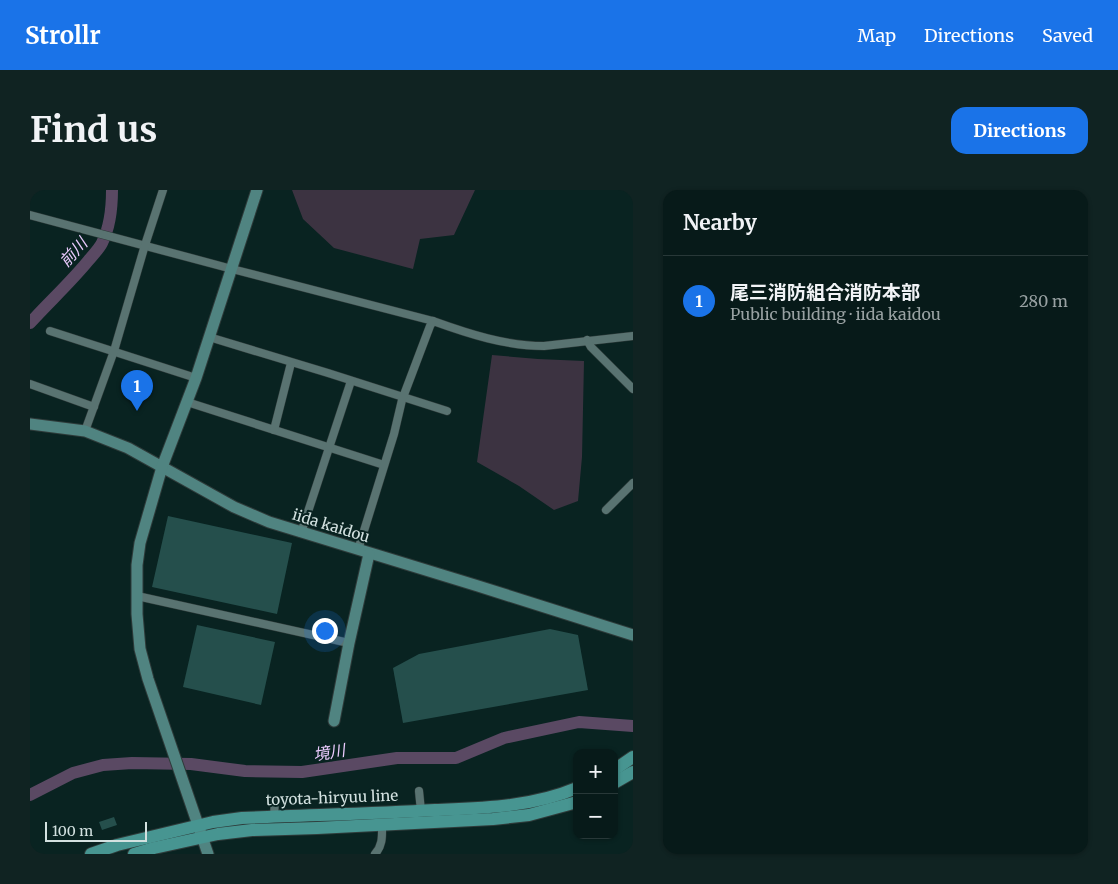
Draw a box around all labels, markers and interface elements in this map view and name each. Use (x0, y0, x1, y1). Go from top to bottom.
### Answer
text: Strollr (25, 20, 101, 51)
text: Map (858, 24, 896, 47)
text: Directions (924, 24, 1014, 47)
text: Saved (1042, 24, 1093, 47)
button: Directions (951, 107, 1088, 154)
text: Find us (30, 108, 157, 152)
text: Nearby (683, 209, 757, 236)
water label: 前川 (55, 232, 92, 271)
text: 尾三消防組合消防本部 (730, 280, 920, 304)
text: 1 (695, 291, 703, 311)
text: 280 m (1019, 291, 1068, 311)
text: Public building · iida kaidou (730, 304, 941, 324)
pin: 1 (121, 370, 153, 411)
street label: iida kaidou (290, 505, 372, 546)
your location (312, 618, 338, 644)
water label: 境川 (312, 739, 348, 764)
map controls (573, 749, 618, 839)
button: + (573, 749, 618, 794)
street label: toyota-hiryuu line (266, 786, 399, 809)
button: − (573, 794, 618, 839)
scale bar (45, 819, 148, 842)
text: 100 m (52, 822, 93, 840)

